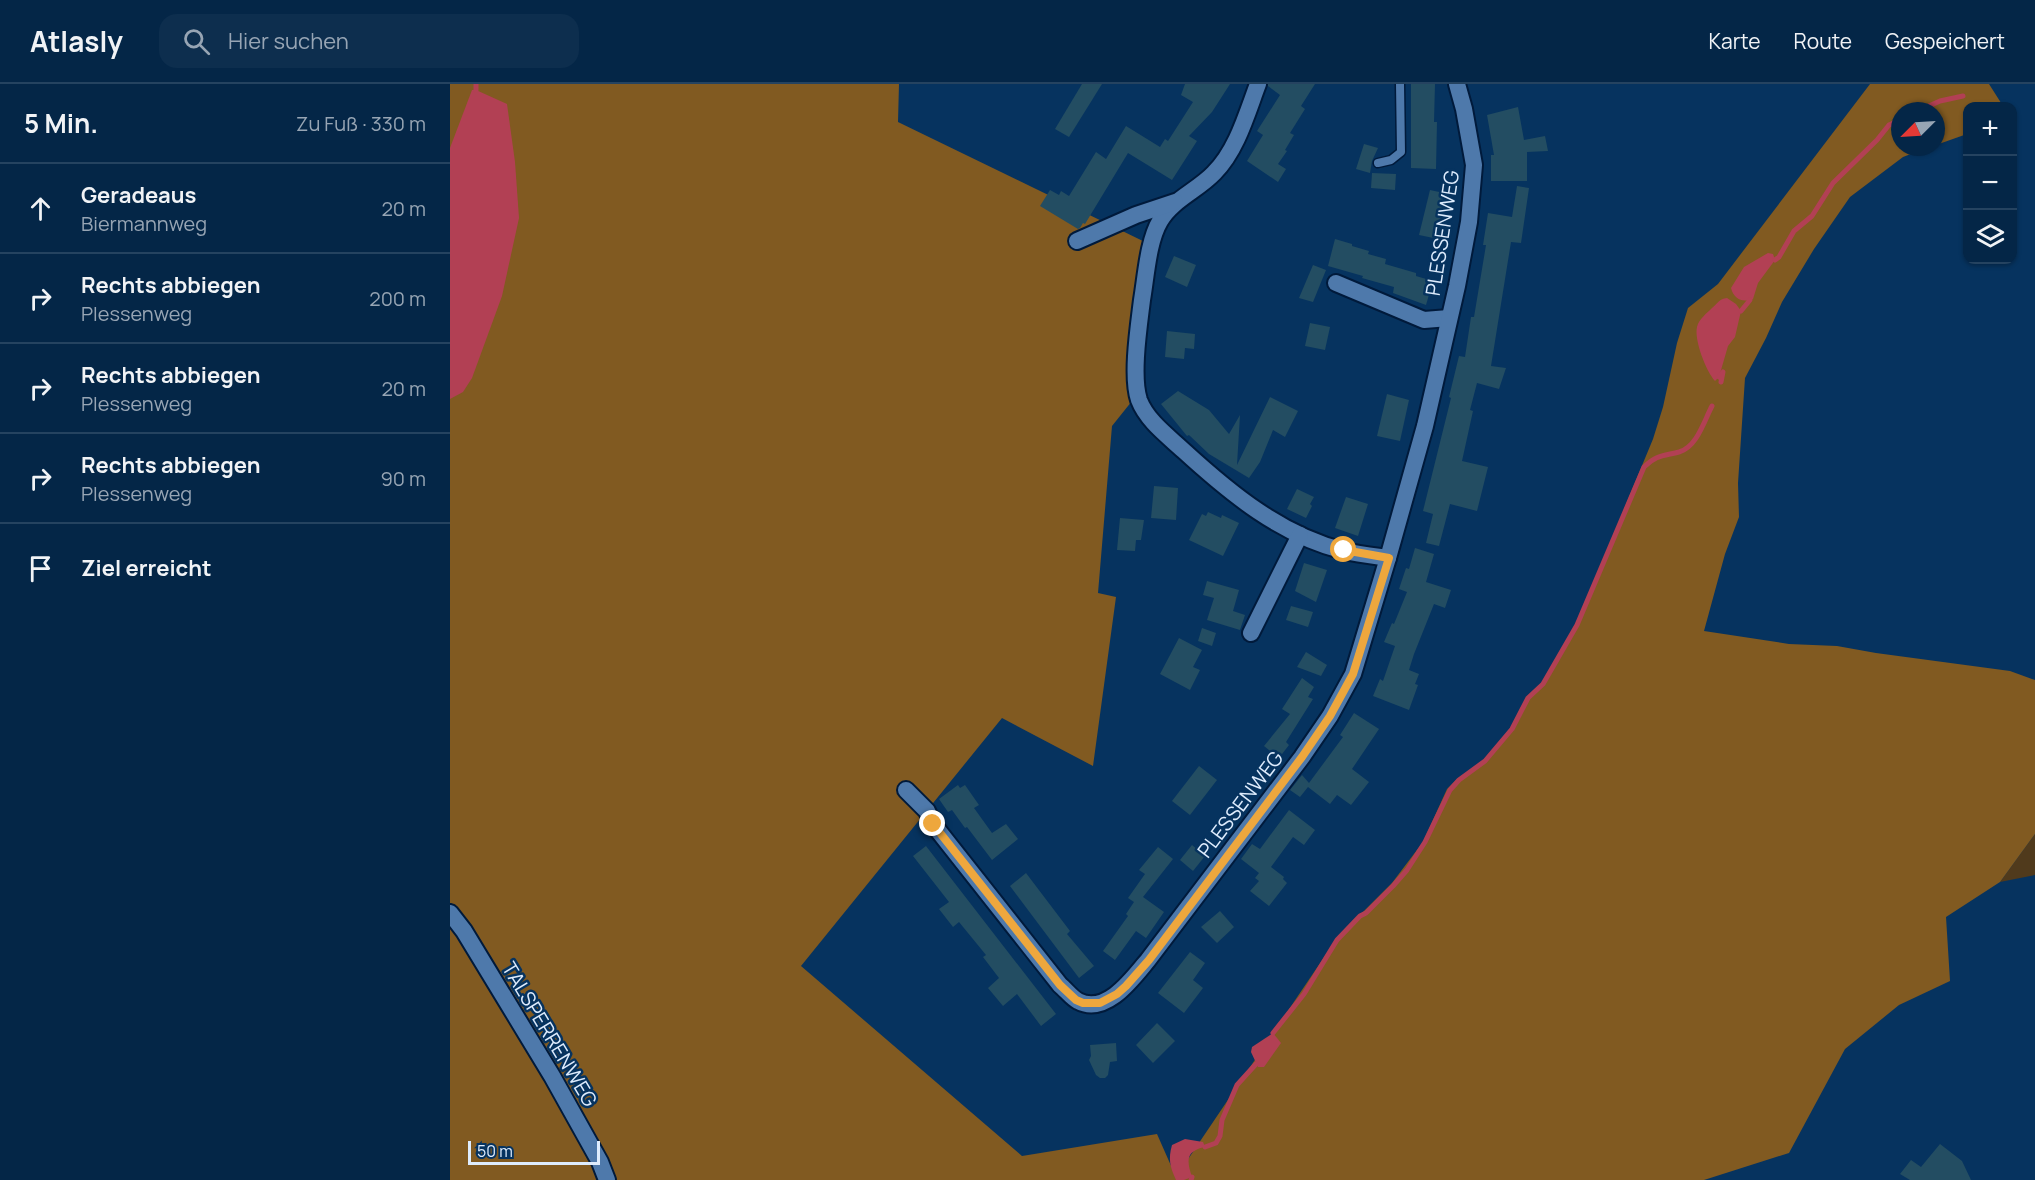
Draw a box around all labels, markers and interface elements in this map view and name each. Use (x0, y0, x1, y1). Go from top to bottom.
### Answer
search box (159, 14, 579, 68)
text: Atlasly (30, 22, 123, 60)
icon: search (180, 25, 213, 58)
text: Hier suchen (228, 26, 349, 56)
text: Karte (1709, 27, 1761, 55)
text: Route (1794, 27, 1852, 55)
text: Gespeichert (1885, 27, 2005, 55)
north arrow (1891, 102, 1945, 156)
map controls (1963, 102, 2017, 264)
button: + (1963, 102, 2017, 156)
text: 5 Min. (24, 105, 98, 141)
text: Zu Fuß · 330 m (296, 110, 426, 137)
button: − (1963, 156, 2017, 210)
street label: PLESSENWEG (1419, 168, 1465, 298)
text: Geradeaus (81, 180, 196, 210)
icon: ahead (24, 192, 57, 225)
text: 20 m (381, 195, 426, 222)
text: Biermannweg (81, 210, 207, 237)
button: layers (1963, 210, 2017, 264)
text: Rechts abbiegen (81, 270, 260, 300)
icon: right (24, 282, 57, 315)
text: 200 m (369, 285, 426, 312)
text: Plessenweg (81, 300, 192, 327)
text: Rechts abbiegen (81, 360, 260, 390)
icon: right (24, 372, 57, 405)
text: 20 m (381, 375, 426, 402)
text: Plessenweg (81, 390, 192, 417)
text: Rechts abbiegen (81, 450, 260, 480)
icon: right (24, 462, 57, 495)
text: 90 m (380, 465, 426, 492)
text: Plessenweg (81, 480, 192, 507)
route start (1330, 536, 1356, 562)
icon: arrive (24, 552, 57, 585)
text: Ziel erreicht (81, 553, 212, 583)
street label: PLESSENWEG (1191, 745, 1289, 863)
route end (919, 810, 945, 836)
street label: TALSPERRENWEG (496, 957, 604, 1111)
scale bar (468, 1138, 600, 1166)
text: 50 m (477, 1140, 513, 1162)

